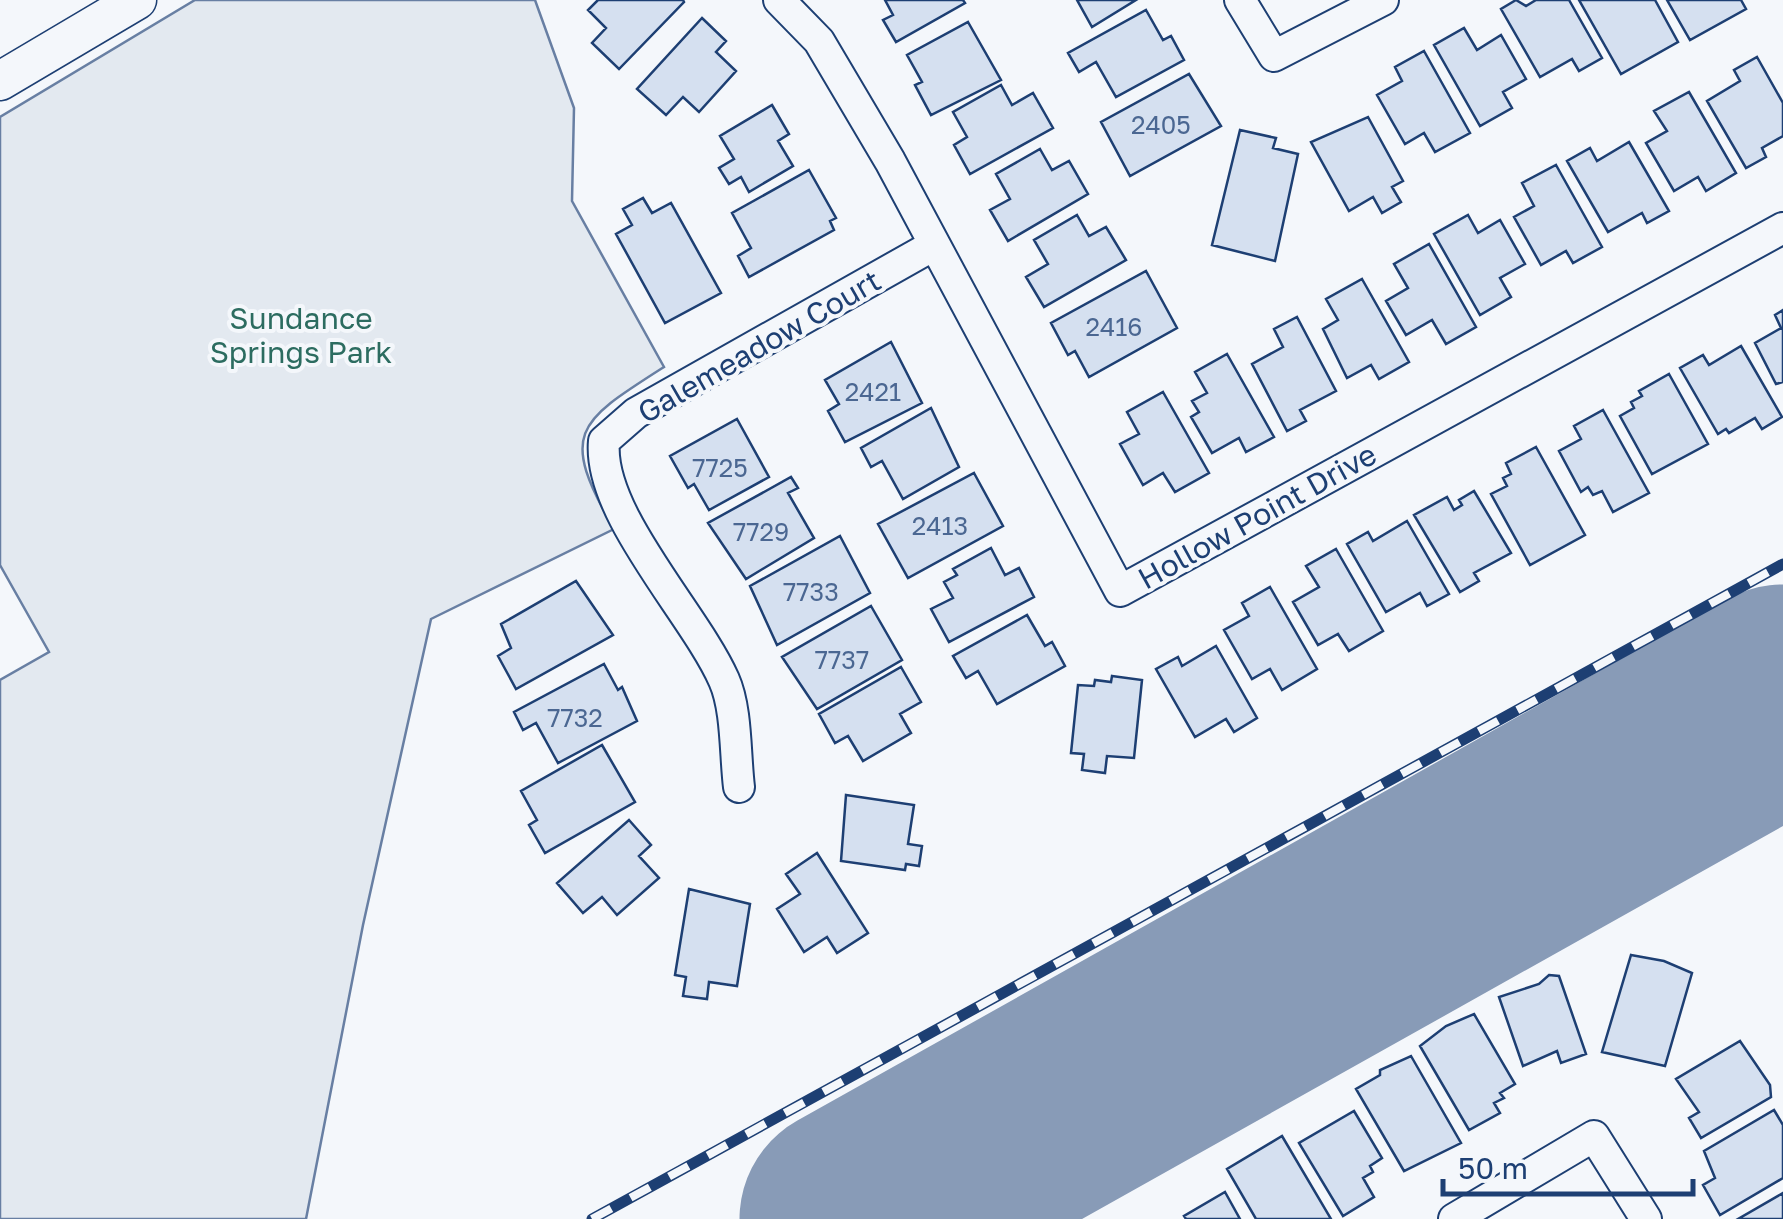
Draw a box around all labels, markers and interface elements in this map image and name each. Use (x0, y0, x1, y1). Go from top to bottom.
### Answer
house number: 2405 (1131, 109, 1191, 140)
street label: Galemeadow Court (631, 262, 887, 430)
park label: Sundance Springs Park (210, 300, 392, 370)
house number: 2416 (1085, 311, 1143, 342)
house number: 2421 (845, 376, 901, 407)
street label: Hollow Point Drive (1132, 436, 1382, 596)
house number: 7725 (692, 452, 748, 483)
house number: 2413 (912, 510, 968, 541)
house number: 7729 (733, 516, 789, 547)
house number: 7733 (783, 576, 839, 607)
house number: 7737 (815, 644, 869, 675)
house number: 7732 (547, 702, 603, 733)
scale bar (1443, 1134, 1693, 1196)
text: 50 m (1458, 1150, 1528, 1186)

